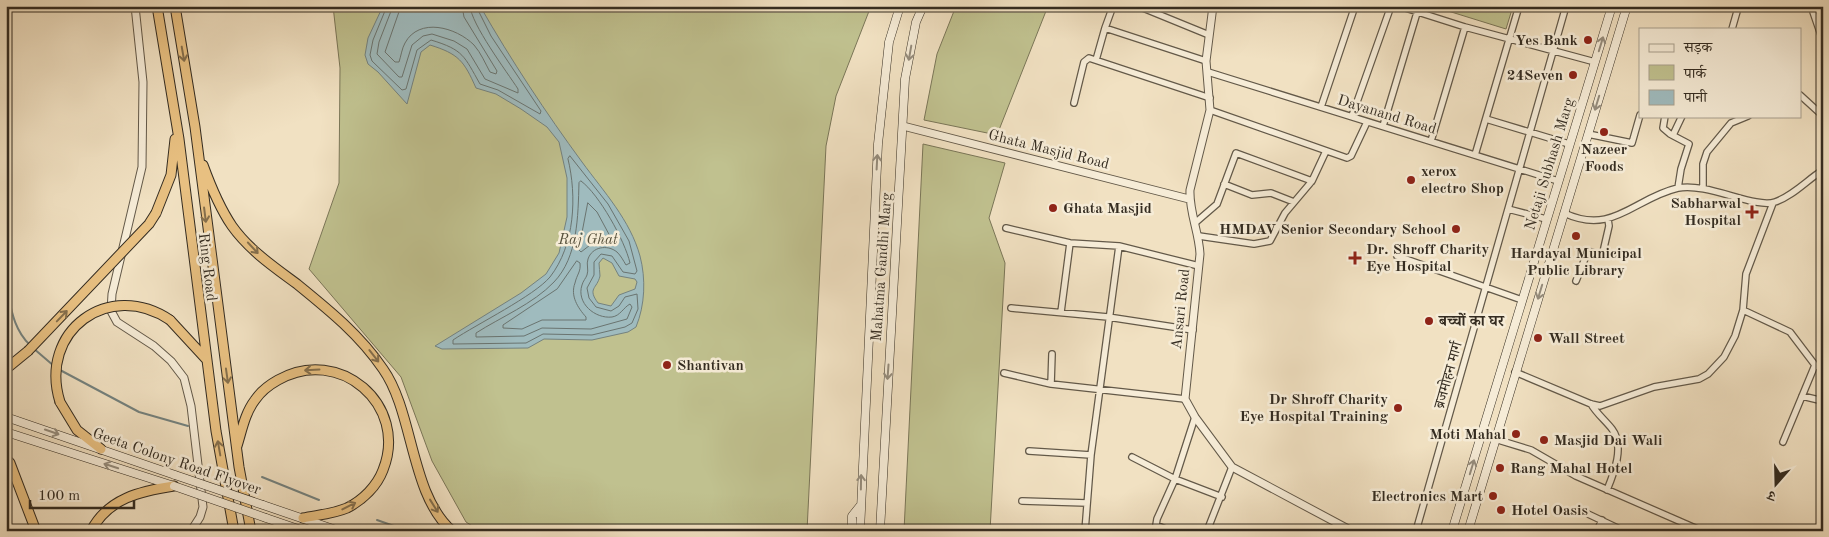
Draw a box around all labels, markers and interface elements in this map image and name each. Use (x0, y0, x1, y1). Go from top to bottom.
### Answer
legend (1639, 28, 1802, 118)
place label: Yes Bank (1515, 34, 1579, 49)
marker: Yes Bank (1582, 34, 1594, 46)
one-way arrow (1596, 36, 1606, 52)
text: सड़क (1683, 41, 1713, 56)
one-way arrow (904, 45, 914, 61)
one-way arrow (178, 46, 188, 62)
text: पार्क (1683, 64, 1707, 82)
place label: 24Seven (1507, 69, 1563, 84)
marker: 24Seven (1567, 69, 1579, 81)
text: पानी (1683, 89, 1708, 106)
street label: Dayanand Road (1335, 93, 1438, 138)
one-way arrow (1592, 95, 1602, 111)
street label: Netaji Subhash Marg (1523, 96, 1578, 233)
marker: Nazeer Foods (1598, 126, 1610, 138)
street label: Ghata Masjid Road (987, 128, 1111, 173)
place label: Nazeer Foods (1581, 143, 1628, 175)
one-way arrow (872, 155, 881, 171)
place label: xerox electro Shop (1421, 165, 1504, 197)
marker: xerox electro Shop (1405, 174, 1417, 186)
street label: Mahatma Gandhi Marg (870, 192, 895, 342)
place label: Sabharwal Hospital (1670, 197, 1741, 229)
marker: Ghata Masjid (1047, 202, 1059, 214)
place label: Ghata Masjid (1063, 202, 1152, 217)
marker: Sabharwal Hospital (1745, 205, 1759, 219)
one-way arrow (201, 207, 211, 223)
place label: HMDAV Senior Secondary School (1219, 223, 1446, 238)
marker: HMDAV Senior Secondary School (1450, 223, 1462, 235)
marker: Hardayal Municipal Public Library (1570, 230, 1582, 242)
street label: Ring Road (195, 232, 218, 302)
park label: Raj Ghat (557, 233, 618, 248)
one-way arrow (247, 242, 259, 255)
place label: Dr. Shroff Charity Eye Hospital (1366, 243, 1490, 275)
place label: Hardayal Municipal Public Library (1510, 247, 1642, 279)
marker: Dr. Shroff Charity Eye Hospital (1348, 251, 1362, 265)
street label: Ansari Road (1170, 268, 1193, 350)
one-way arrow (1534, 284, 1544, 300)
one-way arrow (56, 310, 68, 322)
place label: बच्चों का घर (1438, 312, 1506, 330)
marker: बच्चों का घर (1423, 315, 1435, 327)
marker: Wall Street (1532, 332, 1544, 344)
place label: Wall Street (1548, 332, 1625, 347)
street label: ब्रजमोहन मार्ग (1430, 338, 1466, 411)
one-way arrow (368, 349, 379, 362)
marker: Shantivan (661, 359, 673, 371)
place label: Shantivan (677, 359, 744, 374)
one-way arrow (883, 364, 892, 380)
one-way arrow (304, 366, 320, 375)
one-way arrow (222, 368, 232, 384)
place label: Dr Shroff Charity Eye Hospital Training (1240, 393, 1389, 425)
marker: Dr Shroff Charity Eye Hospital Training (1392, 402, 1404, 414)
street label: Geeta Colony Road Flyover (90, 427, 263, 498)
one-way arrow (44, 428, 60, 438)
place label: Moti Mahal (1429, 428, 1506, 443)
marker: Moti Mahal (1510, 428, 1522, 440)
marker: Masjid Dai Wali (1538, 434, 1550, 446)
place label: Masjid Dai Wali (1554, 434, 1662, 449)
one-way arrow (213, 441, 223, 457)
one-way arrow (1467, 460, 1477, 476)
north arrow (1752, 460, 1802, 510)
one-way arrow (104, 461, 119, 470)
marker: Rang Mahal Hotel (1494, 462, 1506, 474)
place label: Rang Mahal Hotel (1510, 462, 1633, 477)
one-way arrow (856, 474, 866, 490)
scale bar (30, 477, 134, 509)
text: उ (1765, 487, 1779, 503)
text: 100 m (38, 489, 80, 504)
place label: Electronics Mart (1371, 490, 1484, 505)
marker: Electronics Mart (1487, 490, 1499, 502)
one-way arrow (430, 498, 440, 512)
one-way arrow (342, 501, 357, 511)
marker: Hotel Oasis (1495, 504, 1507, 516)
place label: Hotel Oasis (1511, 504, 1588, 519)

